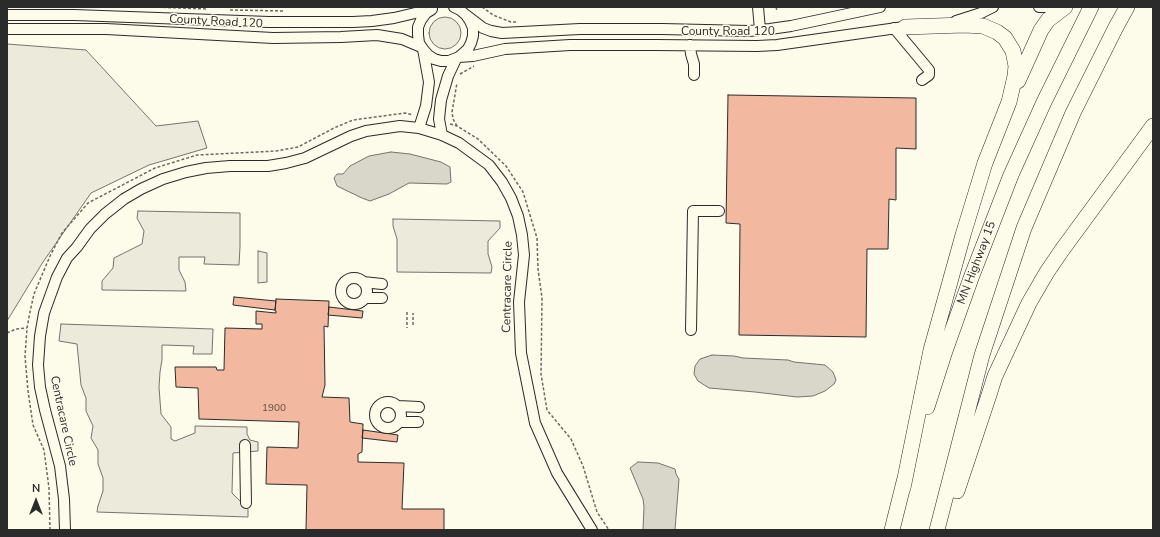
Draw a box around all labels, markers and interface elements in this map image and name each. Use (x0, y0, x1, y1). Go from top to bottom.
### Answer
street label: County Road 120 (169, 12, 263, 32)
street label: County Road 120 (681, 25, 775, 39)
street label: MN Highway 15 (955, 219, 999, 307)
street label: Centracare Circle (500, 241, 516, 333)
street label: Centracare Circle (46, 375, 80, 467)
house number: 1900 (262, 403, 286, 415)
north arrow (16, 481, 56, 521)
text: N (32, 481, 40, 496)

